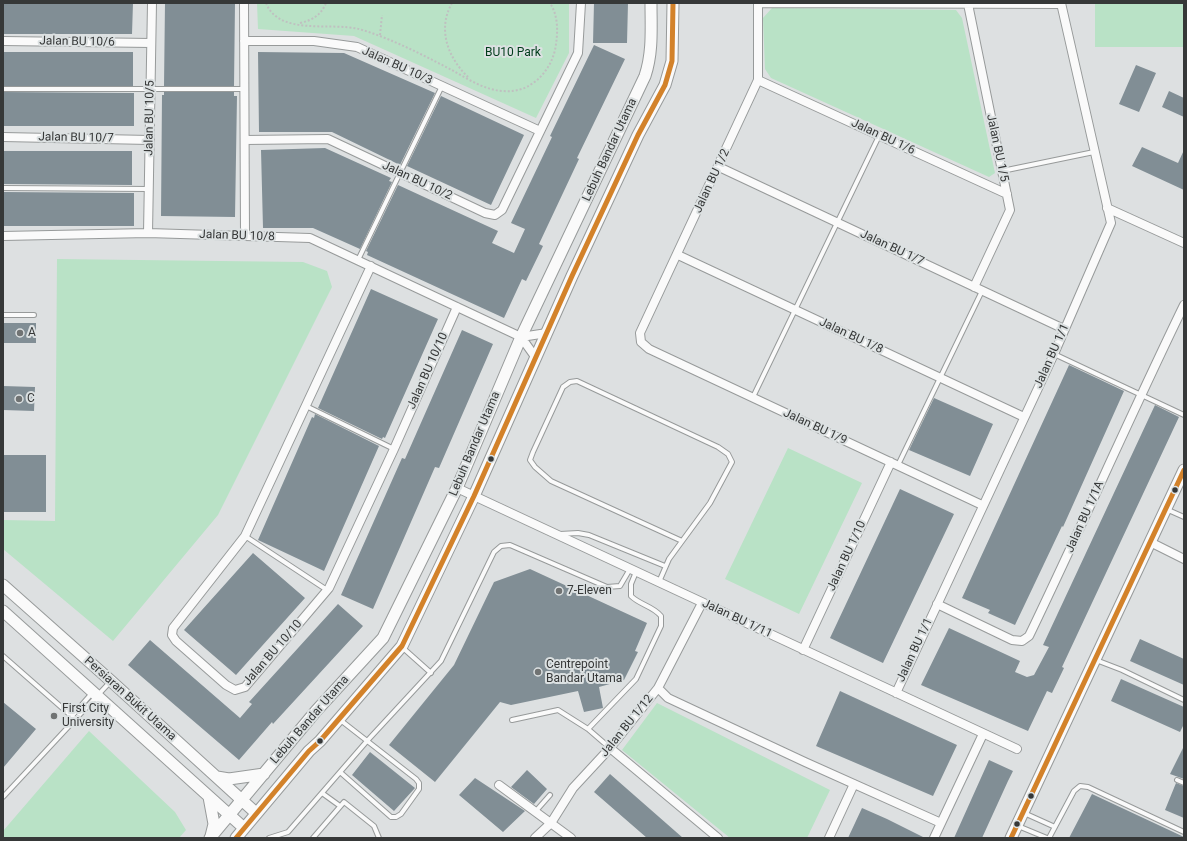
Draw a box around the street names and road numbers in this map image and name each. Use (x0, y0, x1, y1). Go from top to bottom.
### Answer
street label: Jalan BU 10/6 (39, 34, 115, 50)
street label: Jalan BU 10/3 (360, 44, 434, 88)
street label: Jalan BU 10/5 (142, 80, 158, 156)
street label: Lebuh Bandar Utama (580, 96, 640, 204)
street label: Jalan BU 1/5 (983, 113, 1011, 183)
street label: Jalan BU 1/6 (849, 116, 917, 158)
street label: Jalan BU 10/7 (38, 130, 114, 146)
street label: Jalan BU 1/2 (691, 147, 733, 215)
street label: Jalan BU 10/2 (380, 158, 454, 204)
street label: Jalan BU 10/8 (199, 227, 275, 245)
street label: Jalan BU 1/7 (858, 227, 926, 269)
street label: Jalan BU 1/8 (817, 315, 885, 357)
street label: Jalan BU 1/1 (1031, 322, 1073, 390)
street label: Jalan BU 10/10 (405, 330, 451, 412)
street label: Lebuh Bandar Utama (446, 390, 504, 498)
street label: Jalan BU 1/9 (781, 406, 849, 448)
street label: Jalan BU 1/1A (1063, 479, 1107, 555)
street label: Jalan BU 1/10 (824, 519, 870, 593)
street label: Jalan BU 1/11 (700, 596, 774, 642)
street label: Jalan BU 1/1 (894, 616, 936, 684)
street label: Jalan BU 10/10 (241, 617, 305, 689)
street label: Persiaran Bukit Utama (81, 654, 179, 744)
street label: Lebuh Bandar Utama (268, 673, 352, 767)
street label: Jalan BU 1/12 (598, 692, 656, 760)

